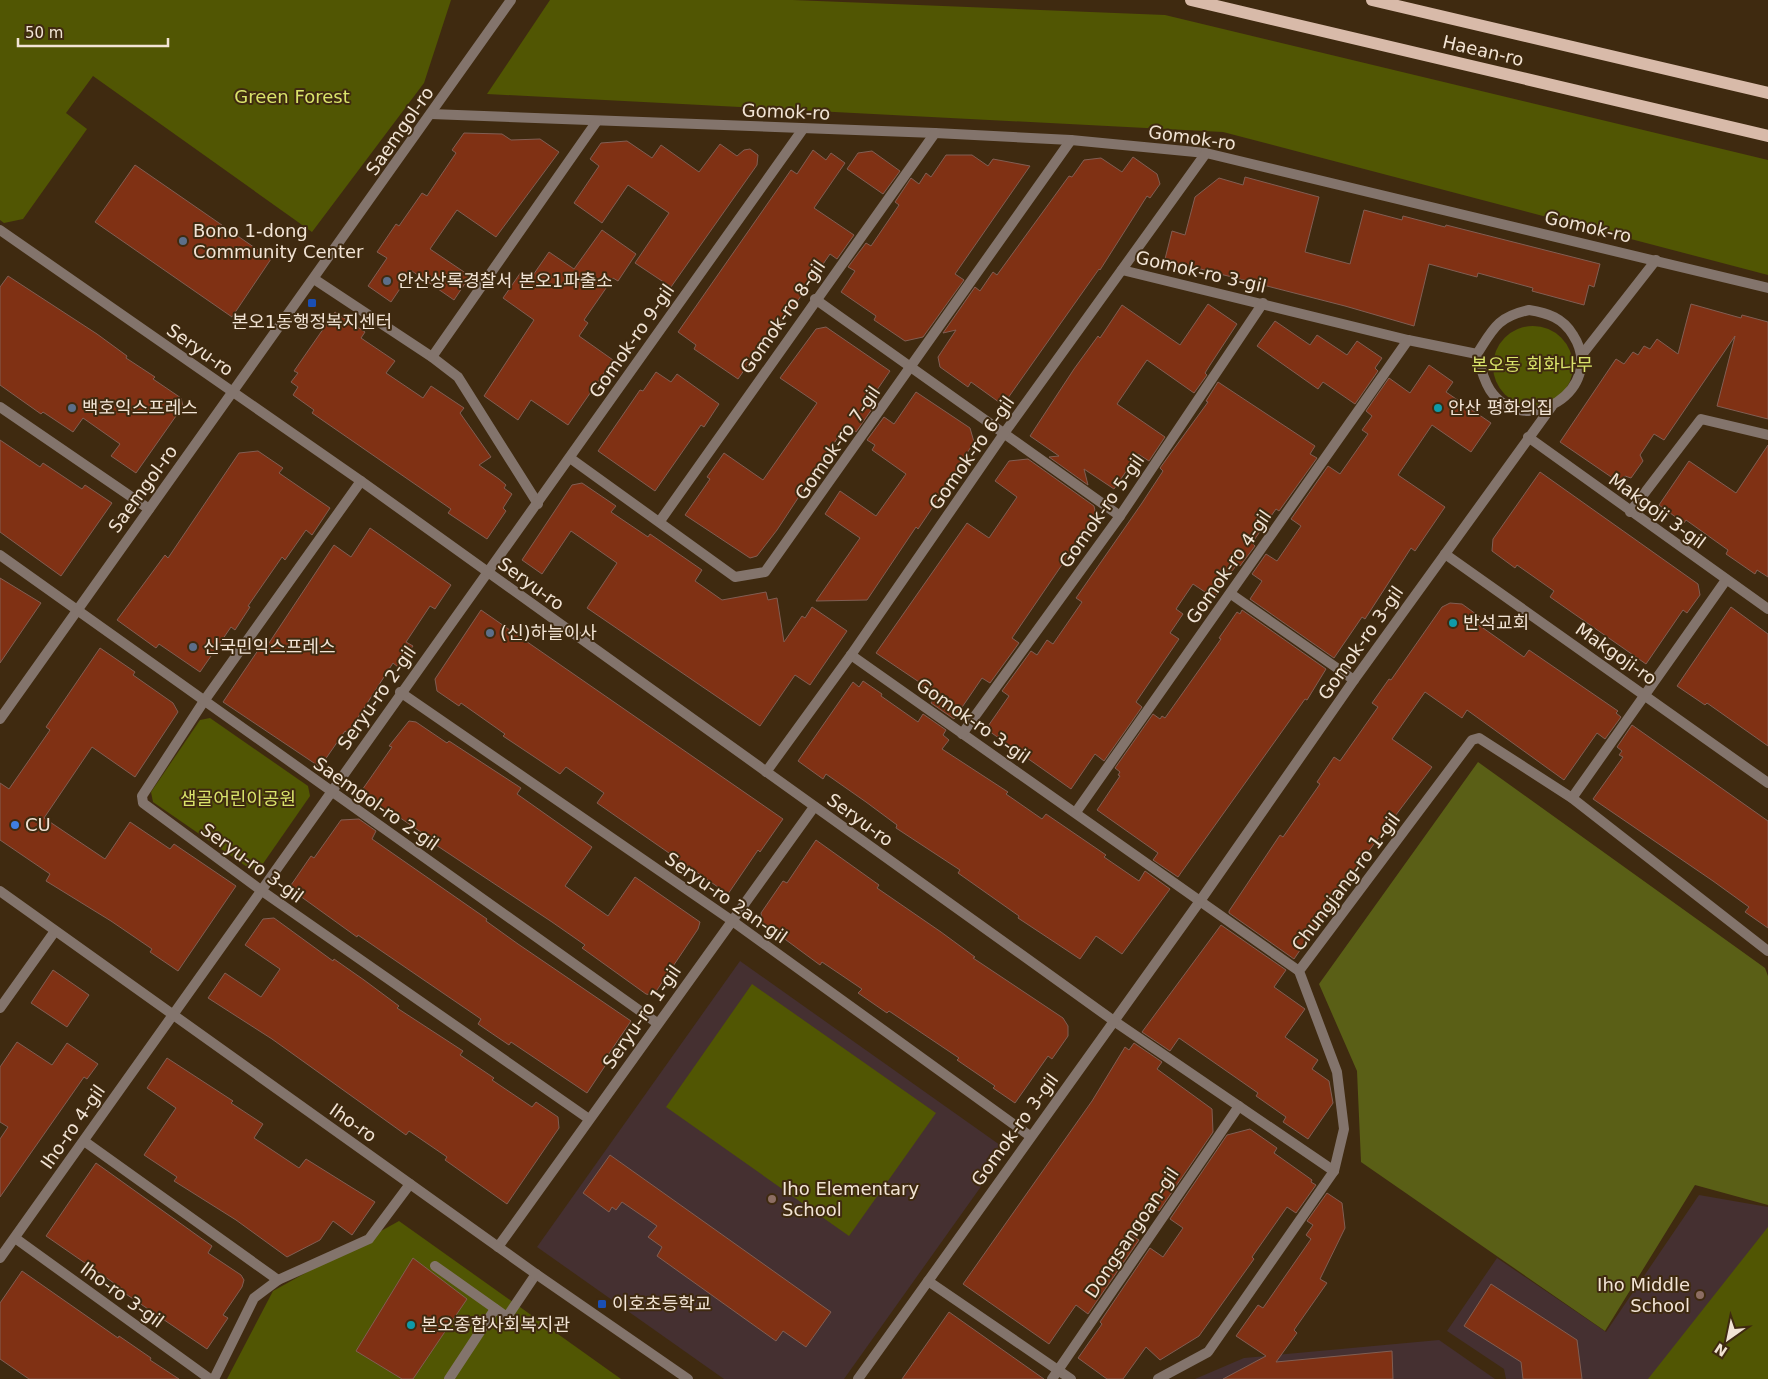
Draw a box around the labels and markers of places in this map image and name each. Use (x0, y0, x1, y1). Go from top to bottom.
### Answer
place label: Bono 1-dong Community Center (193, 220, 364, 262)
marker: Bono 1-dong Community Center (177, 235, 189, 247)
place label: 안산상록경찰서 본오1파출소 (397, 270, 613, 291)
marker: 안산상록경찰서 본오1파출소 (381, 275, 393, 287)
marker: 본오1동행정복지센터 (306, 297, 318, 309)
place label: 본오1동행정복지센터 (232, 311, 392, 332)
place label: 백호익스프레스 (82, 397, 198, 418)
place label: 안산 평화의집 (1448, 397, 1553, 418)
marker: 백호익스프레스 (66, 402, 78, 414)
marker: 안산 평화의집 (1432, 402, 1444, 414)
place label: 반석교회 (1463, 612, 1529, 633)
marker: 반석교회 (1447, 617, 1459, 629)
place label: (신)하늘이사 (500, 622, 597, 643)
marker: (신)하늘이사 (484, 627, 496, 639)
place label: 신국민익스프레스 (203, 636, 335, 657)
marker: 신국민익스프레스 (187, 641, 199, 653)
place label: CU (25, 814, 51, 835)
marker: CU (9, 819, 21, 831)
place label: Iho Elementary School (782, 1178, 919, 1220)
marker: Iho Elementary School (766, 1193, 778, 1205)
place label: Iho Middle School (1597, 1274, 1690, 1316)
marker: Iho Middle School (1694, 1289, 1706, 1301)
place label: 이호초등학교 (612, 1293, 711, 1314)
marker: 이호초등학교 (596, 1298, 608, 1310)
place label: 본오종합사회복지관 (421, 1314, 570, 1335)
marker: 본오종합사회복지관 (405, 1319, 417, 1331)

